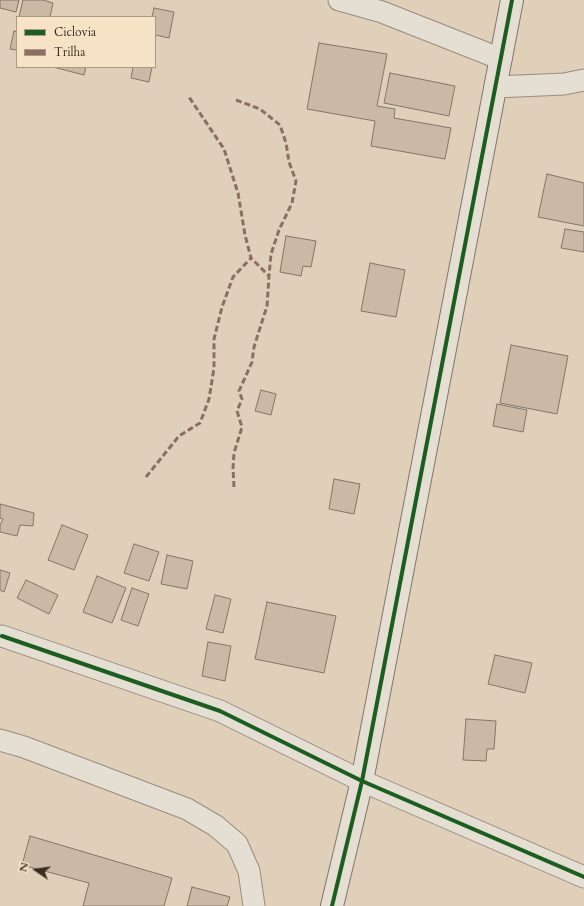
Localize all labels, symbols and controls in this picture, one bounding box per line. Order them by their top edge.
legend [16,16,156,68]
text: Ciclovia [54,24,96,40]
text: Trilha [54,44,85,60]
north arrow [16,850,56,890]
text: N [15,861,32,874]

